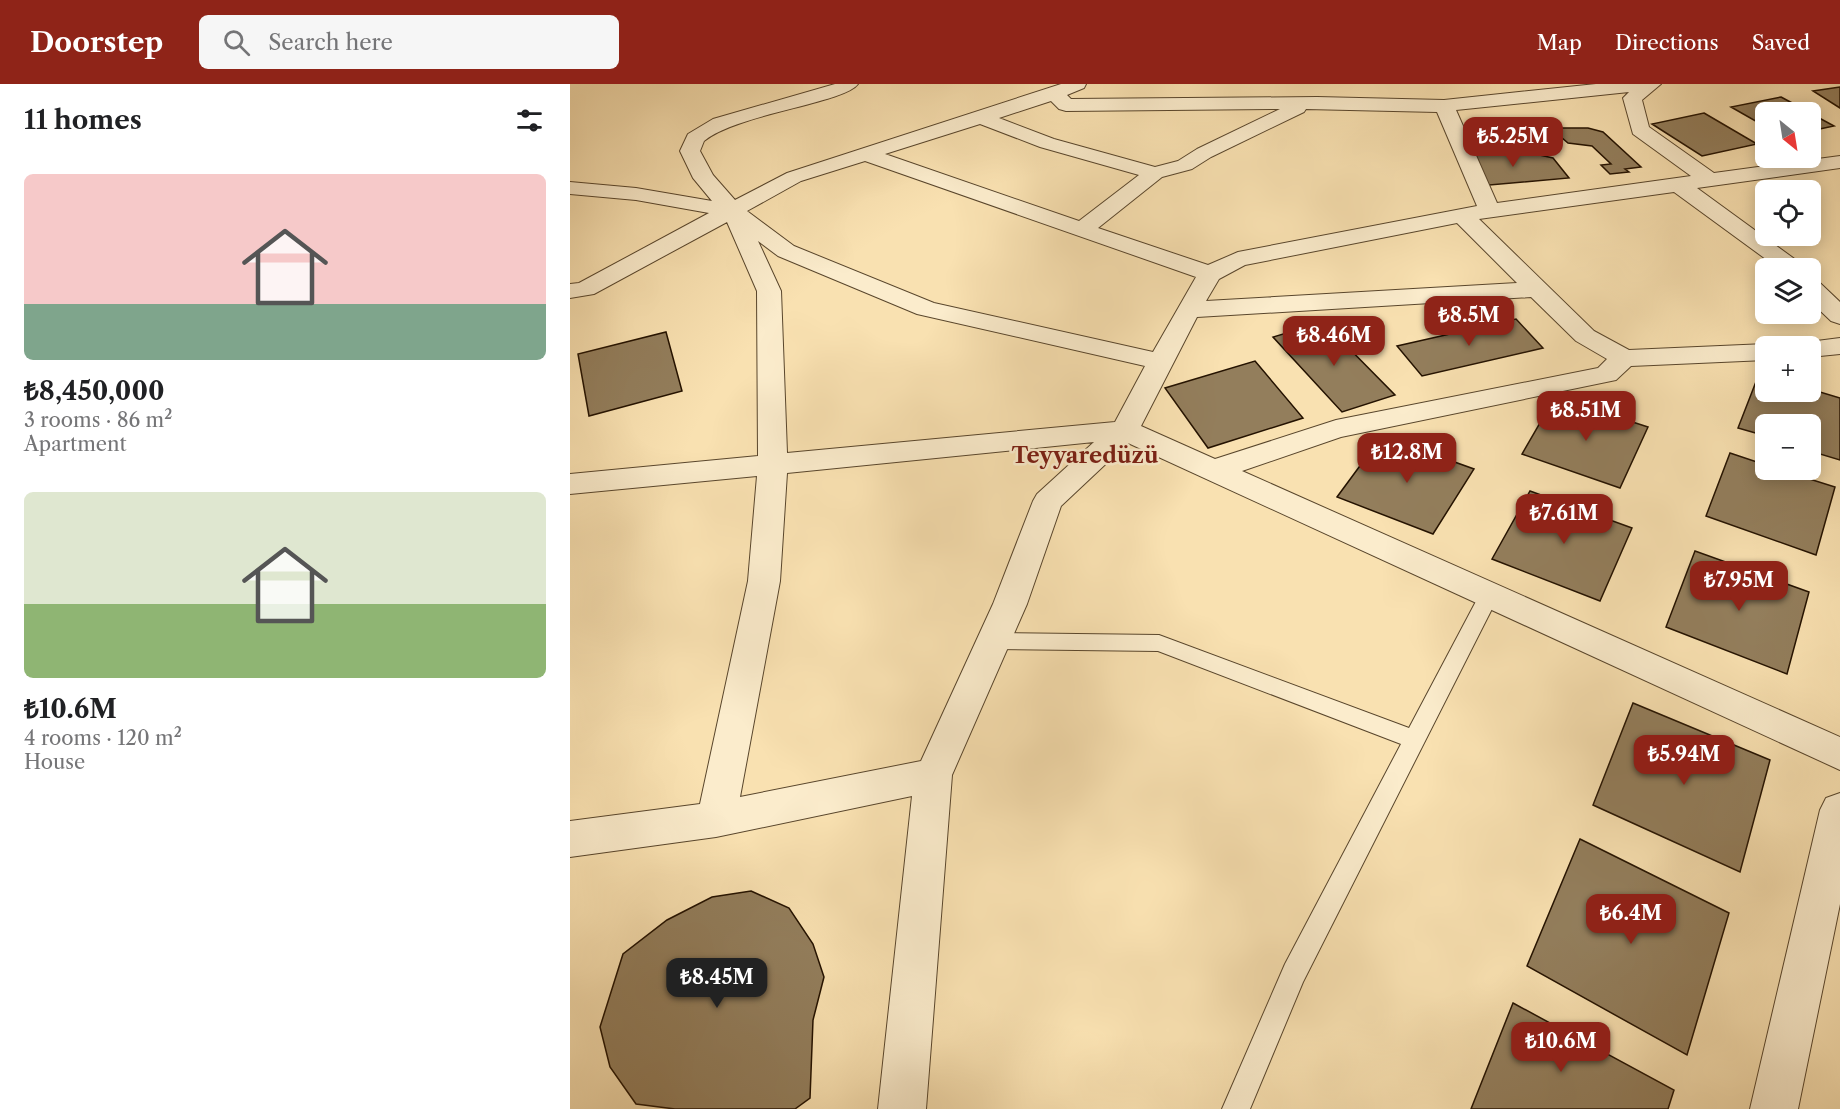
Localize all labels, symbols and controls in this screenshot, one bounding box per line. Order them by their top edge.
search box [199,15,619,69]
text: Doorstep [30,25,163,59]
icon: search [220,26,253,59]
text: Search here [268,29,393,56]
text: Map [1537,30,1582,55]
text: Directions [1615,30,1719,55]
text: Saved [1752,30,1810,55]
north arrow [1755,102,1821,168]
map controls [1755,102,1821,480]
text: 11 homes [24,104,142,136]
icon: filters [513,104,546,137]
pin: ₺5.25M [1464,117,1562,168]
text: ₺5.25M [1477,124,1549,148]
button: locate [1755,180,1821,246]
icon: home [231,213,339,321]
button: layers [1755,258,1821,324]
pin: ₺8.5M [1427,296,1511,347]
text: ₺8.5M [1438,303,1500,327]
pin: ₺8.46M [1285,316,1383,367]
text: ₺8.46M [1297,323,1371,347]
button: + [1755,336,1821,402]
text: ₺8,450,000 [24,375,165,407]
pin: ₺8.51M [1537,391,1635,442]
text: ₺8.51M [1551,398,1621,422]
text: 3 rooms · 86 m² [24,408,172,432]
button: − [1755,414,1821,480]
text: Apartment [24,432,127,456]
pin: ₺12.8M [1358,433,1456,484]
text: ₺12.8M [1371,440,1443,464]
district label: Teyyaredüzü [1012,442,1159,469]
pin: ₺7.61M [1515,494,1613,545]
text: ₺7.61M [1530,501,1598,525]
icon: home [231,531,339,639]
pin: ₺7.95M [1690,561,1788,612]
text: ₺7.95M [1704,568,1774,592]
text: ₺10.6M [24,693,117,725]
text: 4 rooms · 120 m² [24,726,182,750]
pin: ₺5.94M [1635,735,1733,786]
text: ₺5.94M [1648,742,1720,766]
text: House [24,750,85,774]
pin: ₺6.4M [1589,894,1673,945]
text: ₺6.4M [1600,901,1662,925]
pin: ₺8.45M [668,958,766,1009]
text: ₺8.45M [680,965,754,989]
pin: ₺10.6M [1512,1022,1610,1073]
text: ₺10.6M [1525,1029,1597,1053]

